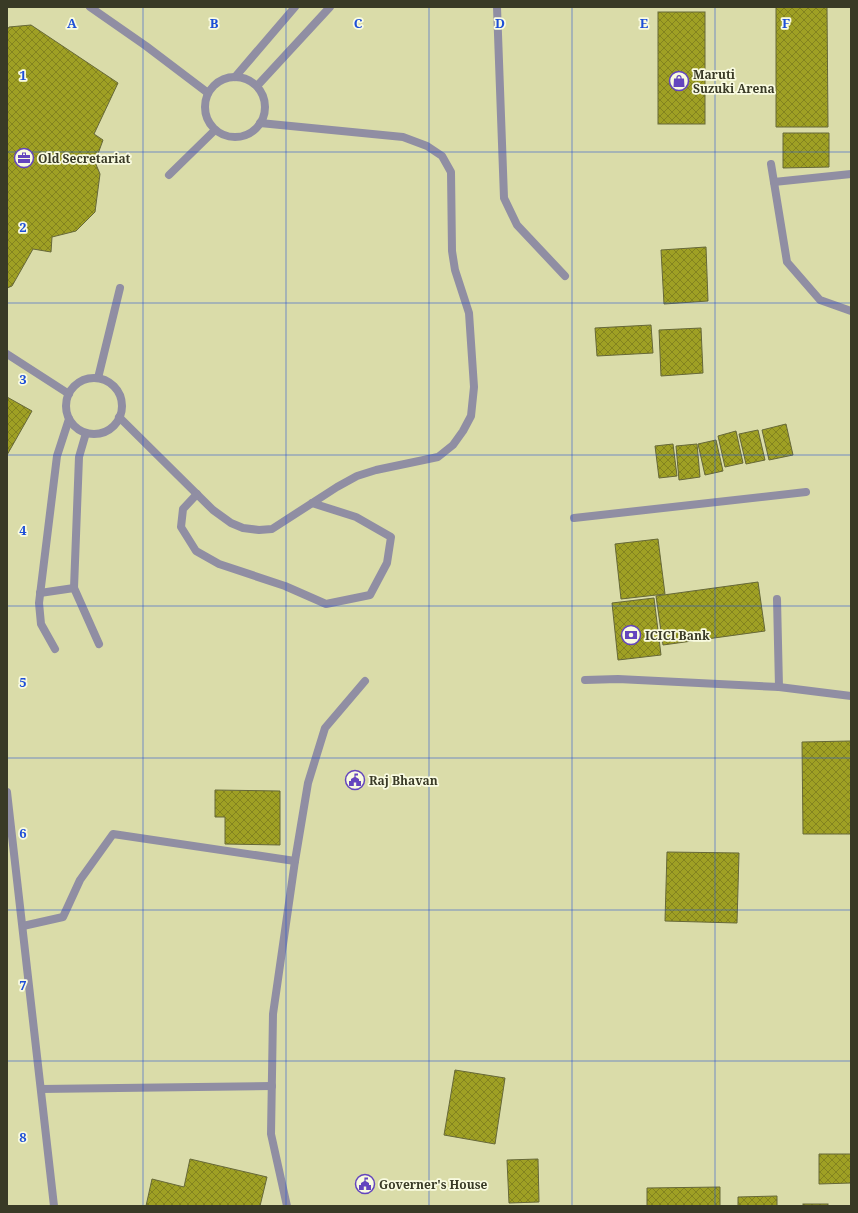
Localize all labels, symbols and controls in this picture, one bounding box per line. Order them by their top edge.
text: A [67,14,77,32]
text: B [210,14,219,32]
text: C [354,14,363,32]
text: D [495,14,505,32]
text: E [640,14,649,32]
text: F [782,14,790,32]
text: 1 [19,66,27,84]
place label: Maruti Suzuki Arena [693,66,775,97]
shop icon: Maruti Suzuki Arena [668,70,690,92]
office icon: Old Secretariat [13,147,35,169]
place label: Old Secretariat [38,150,131,167]
text: 2 [19,218,27,236]
text: 3 [19,370,27,388]
text: 4 [19,521,27,539]
bank icon: ICICI Bank [620,624,642,646]
place label: ICICI Bank [645,627,710,644]
text: 5 [19,673,27,691]
public building icon: Raj Bhavan [344,769,366,791]
place label: Raj Bhavan [369,772,438,789]
text: 6 [19,824,27,842]
text: 7 [19,976,27,994]
text: 8 [19,1128,27,1146]
public building icon: Governer's House [354,1173,376,1195]
place label: Governer's House [379,1176,488,1193]

